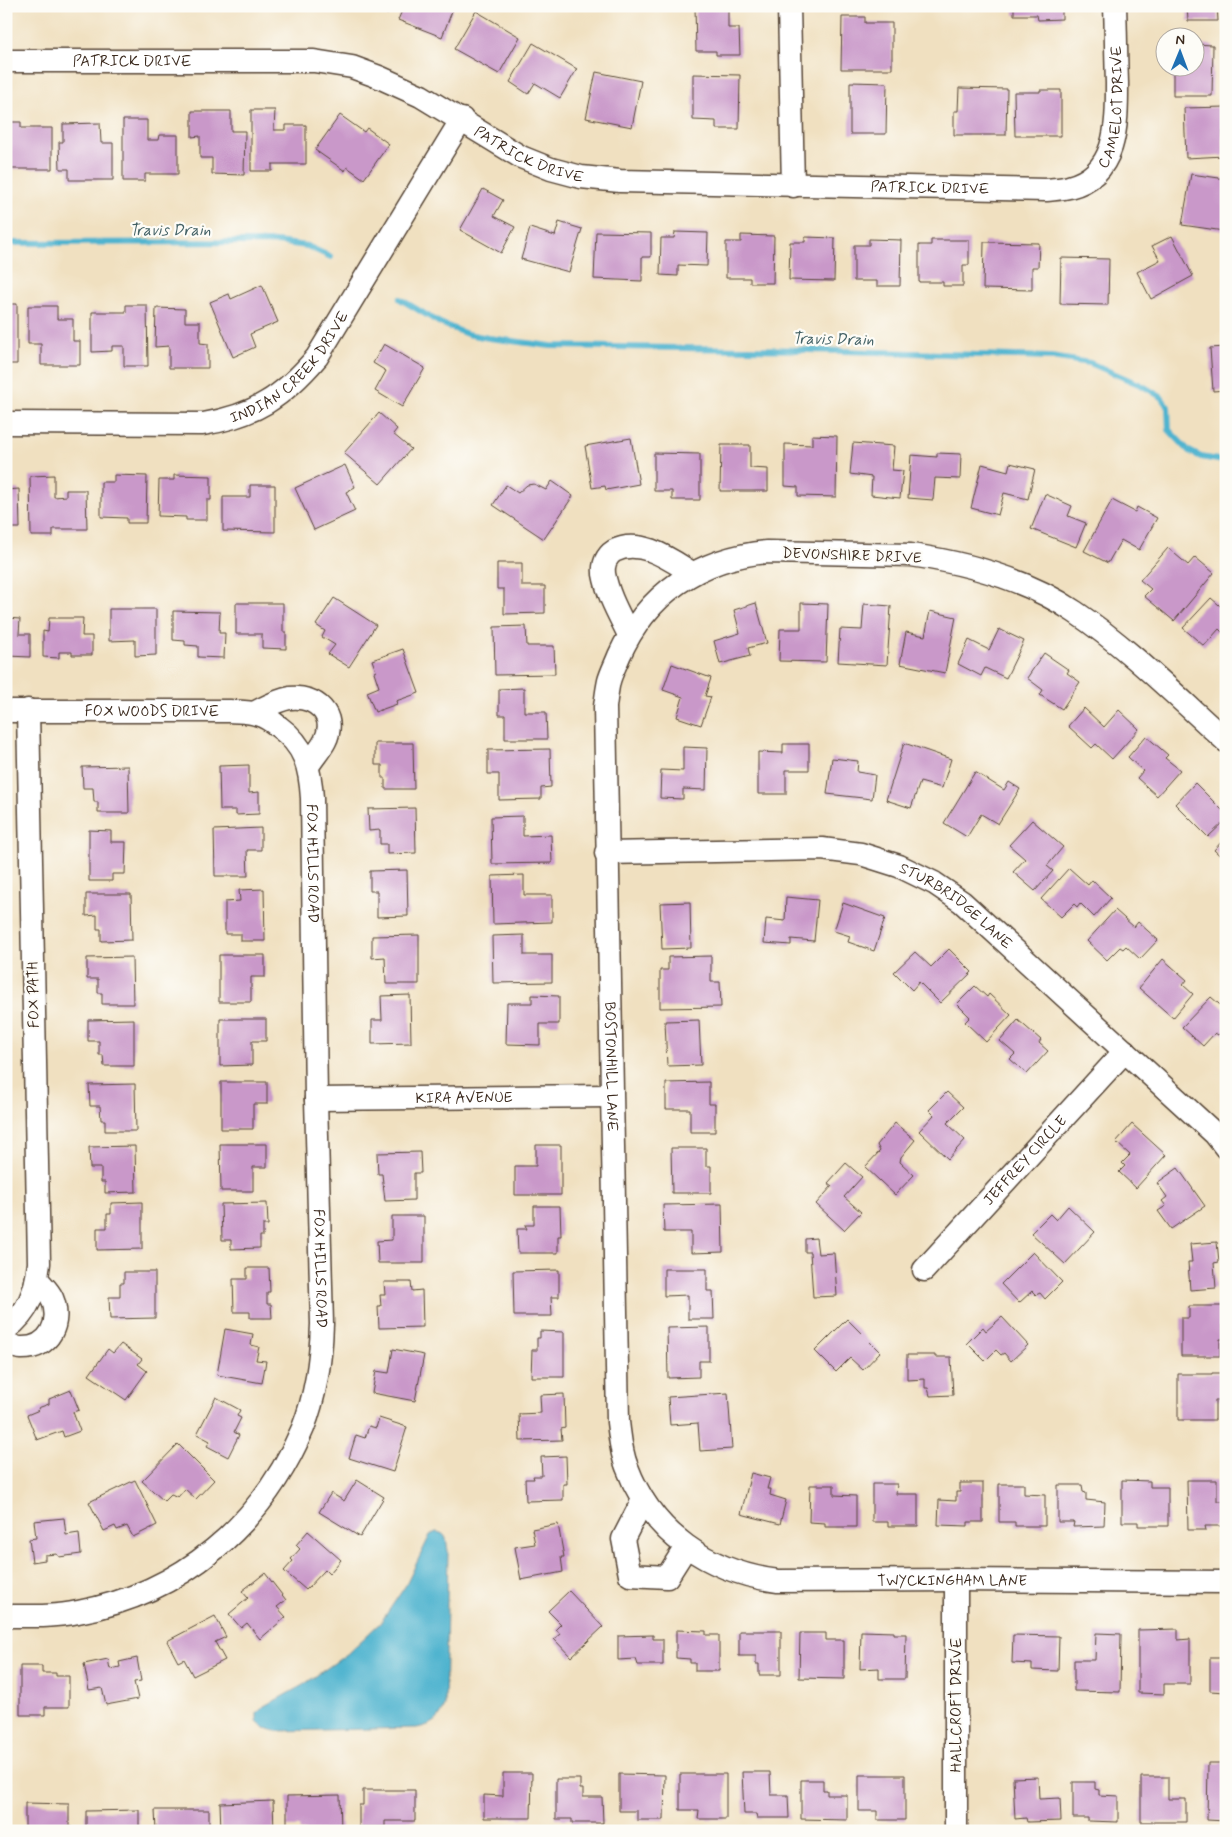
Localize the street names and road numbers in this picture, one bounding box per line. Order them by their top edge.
street label: CAMELOT DRIVE [1094,45,1128,173]
street label: PATRICK DRIVE [73,52,192,72]
street label: PATRICK DRIVE [470,122,586,188]
street label: PATRICK DRIVE [870,177,990,200]
street label: INDIAN CREEK DRIVE [228,307,354,429]
street label: DEVONSHIRE DRIVE [782,544,923,568]
street label: FOX WOODS DRIVE [85,702,220,722]
street label: FOX HILLS ROAD [301,804,323,923]
street label: STURBRIDGE LANE [896,859,1016,954]
street label: FOX PATH [23,962,45,1028]
street label: BOSTONHILL LANE [599,1002,622,1132]
street label: KIRA AVENUE [415,1088,513,1109]
street label: JEFFREY CIRCLE [979,1111,1072,1210]
street label: FOX HILLS ROAD [308,1209,331,1328]
street label: TWYCKINGHAM LANE [877,1571,1027,1592]
street label: HALLCROFT DRIVE [947,1637,967,1772]

